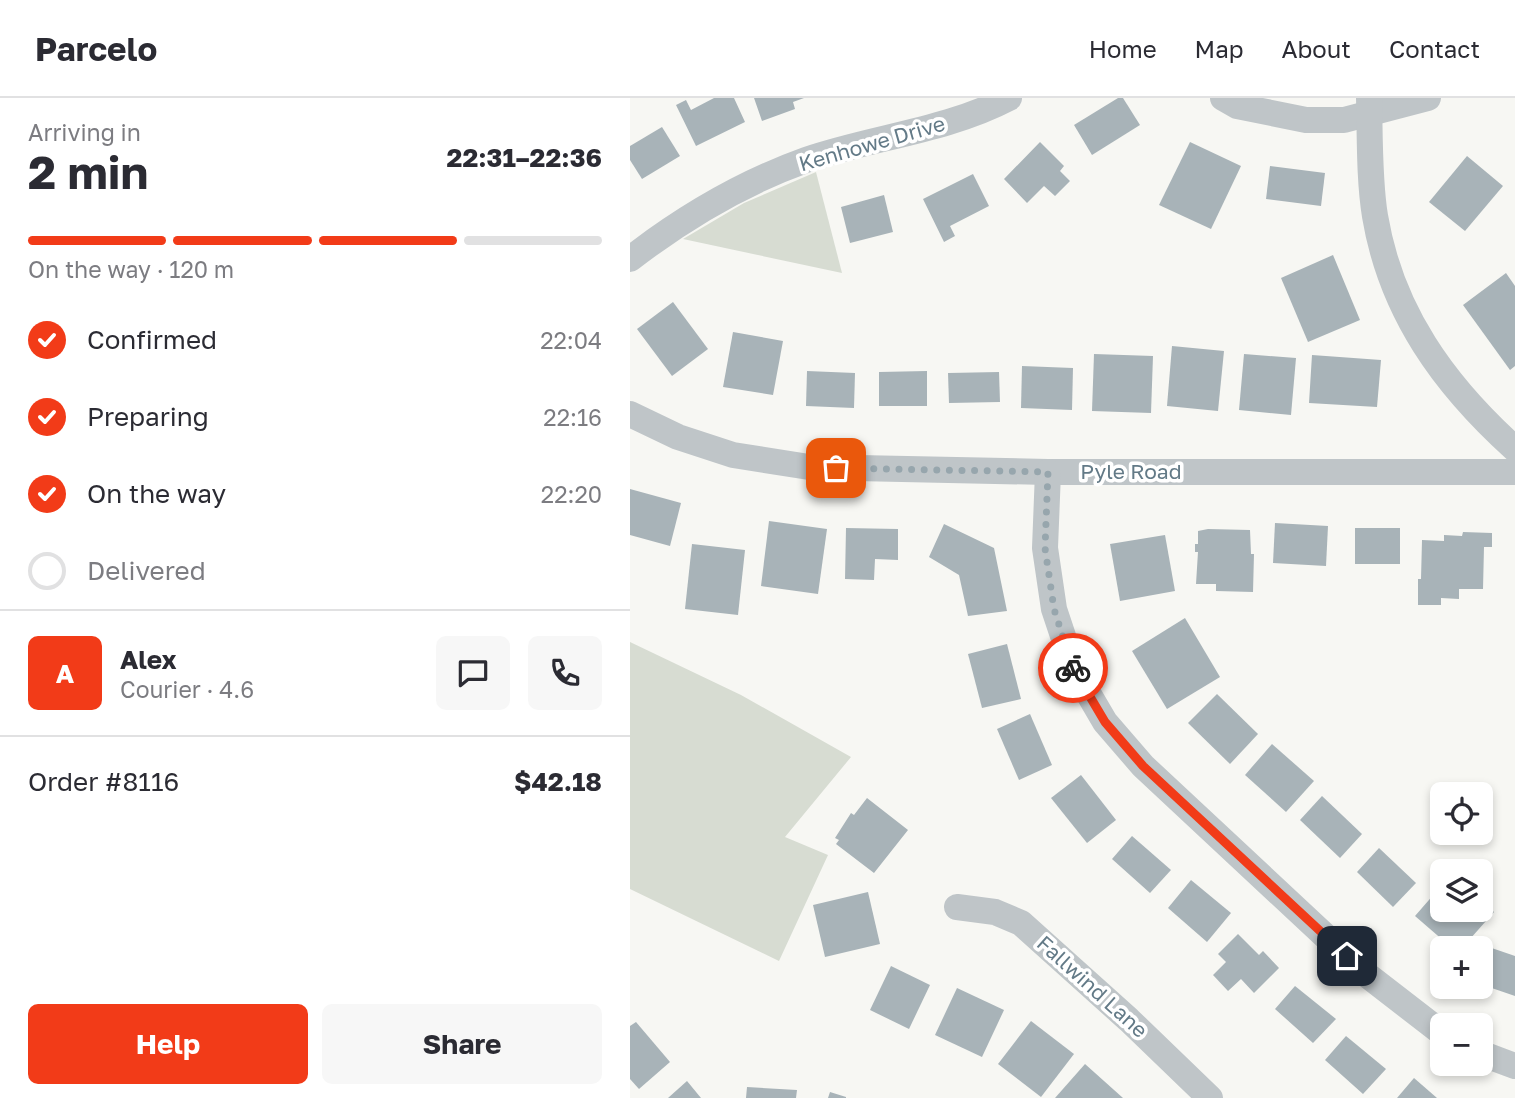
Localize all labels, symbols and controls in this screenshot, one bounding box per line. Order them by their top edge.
text: Parcelo [35,29,157,68]
text: Home [1089,34,1157,63]
text: Map [1195,34,1244,63]
text: About [1282,34,1351,63]
text: Contact [1389,34,1480,63]
street label: Kenhowe Drive [796,110,948,176]
text: Arriving in [28,118,141,146]
text: 22:31–22:36 [447,142,602,173]
text: 2 min [28,144,148,199]
text: On the way · 120 m [28,255,234,283]
icon: check [28,321,66,359]
text: Confirmed [87,324,217,355]
text: 22:04 [540,326,602,354]
icon: check [28,398,66,436]
text: Preparing [87,401,209,432]
text: 22:16 [543,403,602,431]
pin [806,438,866,498]
icon: bag [817,449,855,487]
street label: Pyle Road [1080,458,1182,484]
icon: check [28,475,66,513]
text: On the way [87,478,226,509]
text: 22:20 [541,480,602,508]
text: Delivered [87,555,206,586]
courier [1038,633,1108,703]
button: chat [436,636,510,710]
button: phone [528,636,602,710]
text: Alex [120,644,177,675]
icon: bike [1054,649,1092,687]
text: A [56,658,74,689]
text: Courier · 4.6 [120,675,254,703]
text: Order #8116 [28,766,179,797]
text: $42.18 [514,766,602,797]
map controls [1430,782,1493,1076]
button: locate [1430,782,1493,845]
button: layers [1430,859,1493,922]
pin [1317,926,1377,986]
street label: Fallwind Lane [1032,930,1153,1043]
button: + [1430,936,1493,999]
icon: home [1328,937,1366,975]
button: Help [28,1004,308,1084]
button: Share [322,1004,602,1084]
button: − [1430,1013,1493,1076]

